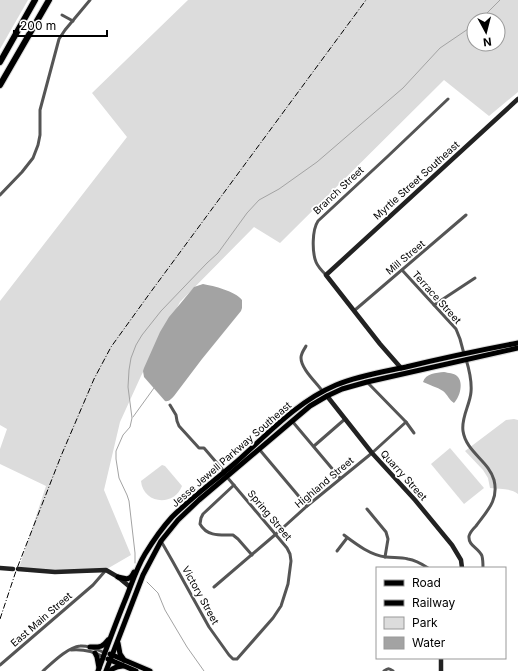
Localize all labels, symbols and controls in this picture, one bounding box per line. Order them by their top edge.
scale bar [14,12,107,38]
north arrow [466,12,506,52]
text: 200 m [20,18,56,33]
text: N [482,34,492,49]
street label: Myrtle Street Southeast [371,138,462,222]
street label: Branch Street [310,163,366,216]
street label: Mill Street [383,237,428,277]
street label: Terrace Street [410,268,464,327]
street label: Jesse Jewell Parkway Southeast [169,398,294,509]
street label: Quarry Street [378,447,430,503]
street label: Highland Street [292,453,356,510]
street label: Spring Street [245,487,295,543]
street label: Victory Street [180,564,222,627]
legend [376,567,506,659]
text: Road [412,575,441,590]
street label: East Main Street [8,589,75,649]
text: Railway [412,595,456,610]
text: Park [412,615,438,630]
text: Water [412,635,446,650]

